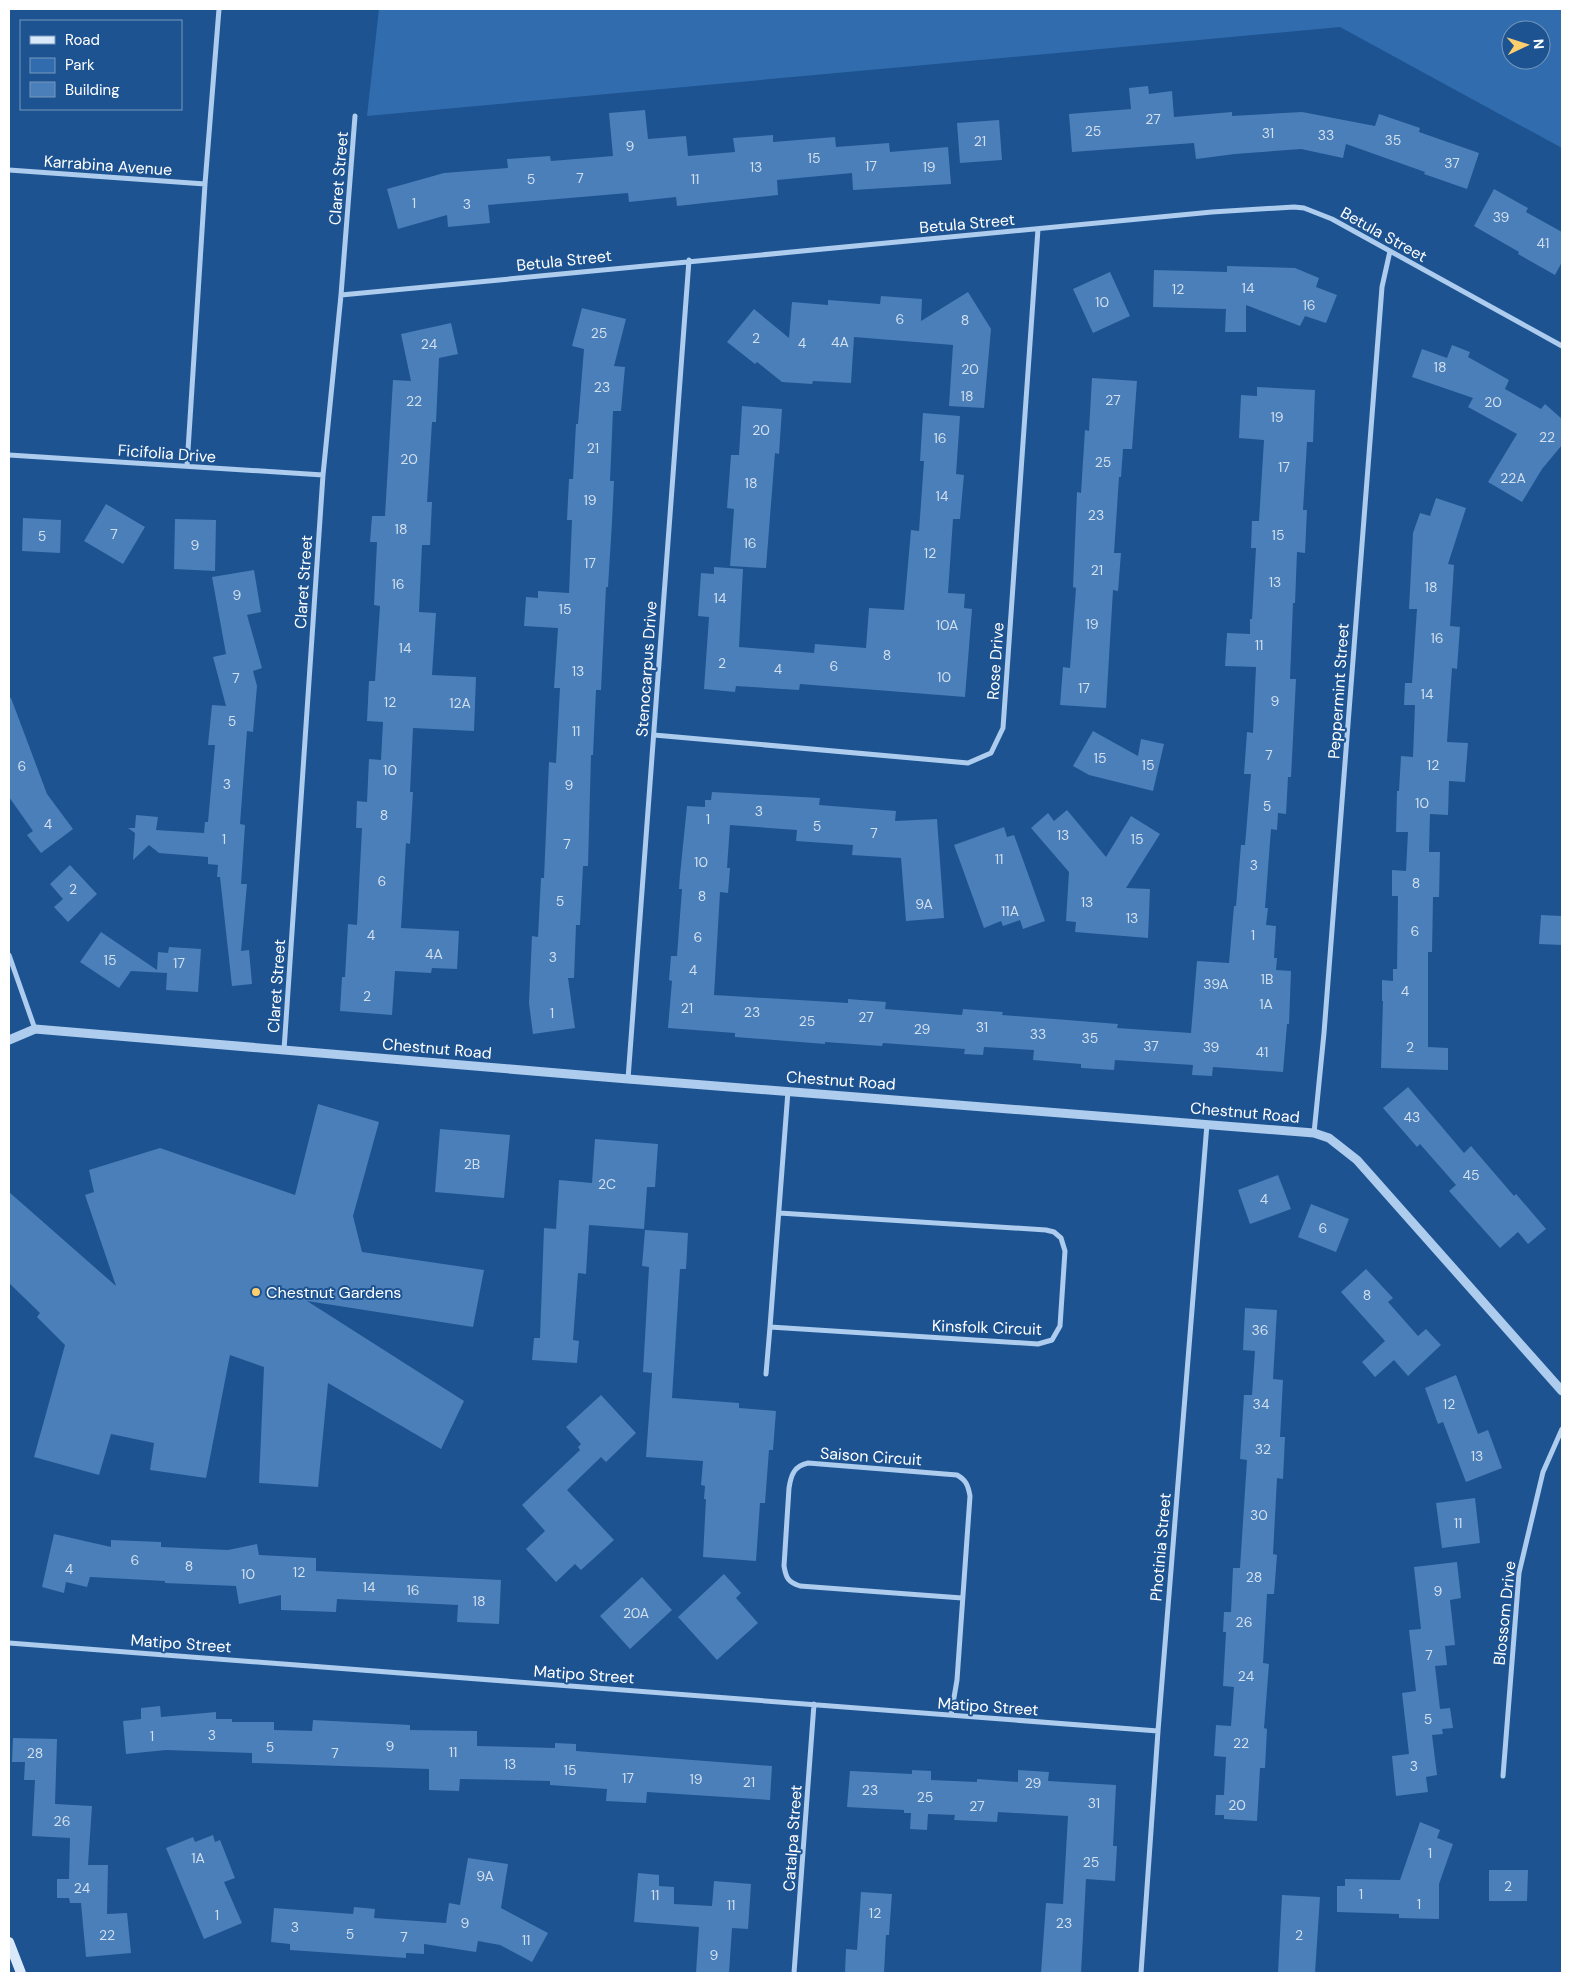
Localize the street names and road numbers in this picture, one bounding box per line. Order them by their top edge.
street label: Claret Street [324,130,353,226]
street label: Karrabina Avenue [43,151,173,180]
street label: Betula Street [1337,202,1431,267]
street label: Betula Street [918,209,1016,238]
street label: Betula Street [515,245,613,276]
street label: Ficifolia Drive [117,440,217,467]
street label: Claret Street [290,534,317,630]
street label: Stenocarpus Drive [631,600,662,738]
street label: Rose Drive [982,622,1009,701]
street label: Peppermint Street [1323,622,1354,760]
street label: Claret Street [263,938,290,1034]
street label: Chestnut Road [381,1033,493,1064]
street label: Chestnut Road [785,1066,896,1095]
street label: Chestnut Road [1189,1097,1301,1128]
street label: Kinsfolk Circuit [932,1315,1042,1340]
street label: Saison Circuit [819,1442,923,1471]
street label: Photinia Street [1145,1492,1176,1602]
street label: Blossom Drive [1489,1560,1520,1666]
street label: Matipo Street [130,1629,232,1658]
street label: Matipo Street [533,1660,635,1689]
street label: Matipo Street [937,1692,1039,1721]
street label: Catalpa Street [778,1784,807,1892]

